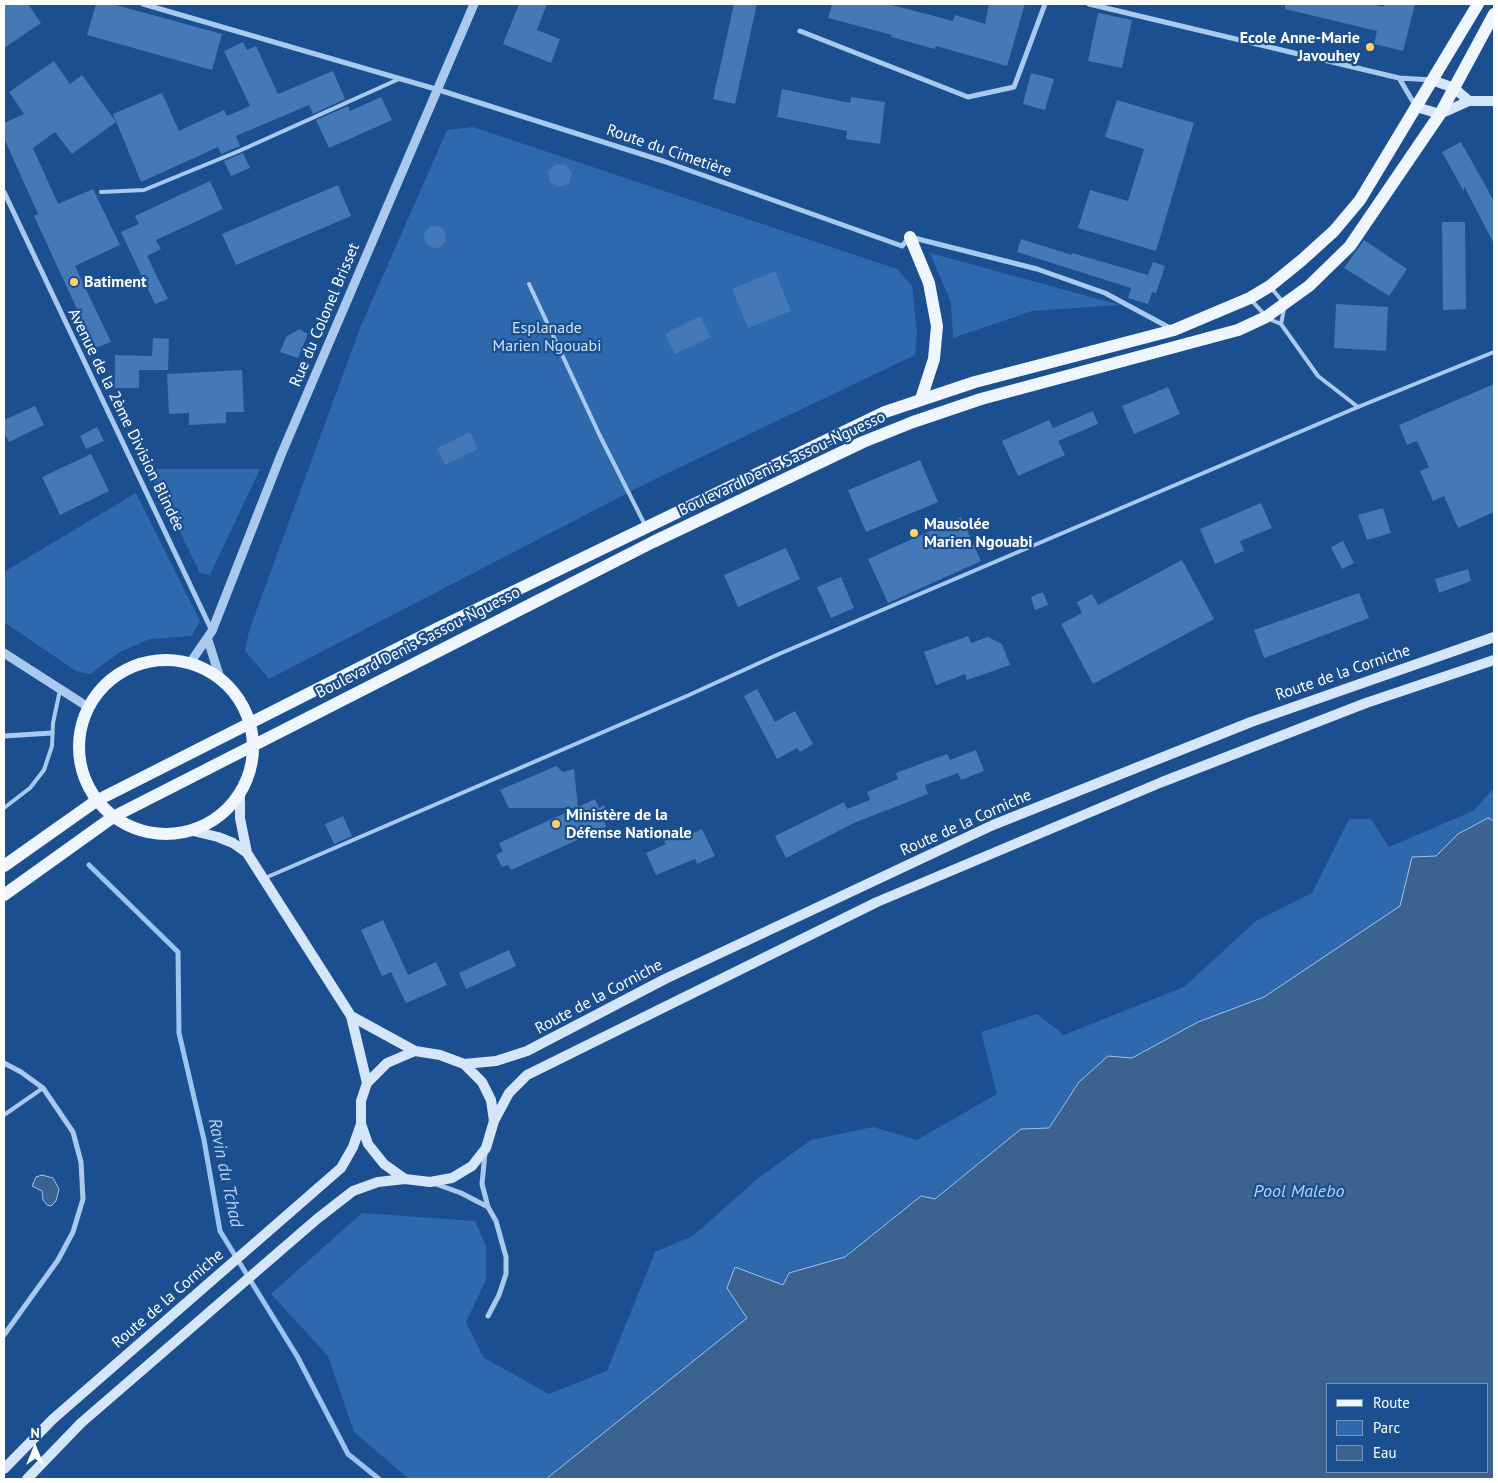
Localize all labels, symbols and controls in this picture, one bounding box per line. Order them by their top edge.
place label: Ecole Anne-Marie Javouhey [1240,28,1360,66]
marker: Ecole Anne-Marie Javouhey [1364,41,1376,53]
street label: Route du Cimetière [604,121,734,181]
street label: Rue du Colonel Brisset [286,240,364,390]
place label: Batiment [84,272,147,292]
marker: Batiment [68,276,80,288]
street label: Avenue de la 2ème Division Blindée [64,305,188,535]
park label: Esplanade Marien Ngouabi [493,318,601,356]
street label: Boulevard Denis Sassou-Nguesso [675,407,889,521]
place label: Mausolée Marien Ngouabi [924,514,1033,552]
marker: Mausolée Marien Ngouabi [908,527,920,539]
street label: Boulevard Denis Sassou-Nguesso [313,583,523,703]
street label: Route de la Corniche [1273,641,1413,705]
street label: Route de la Corniche [898,786,1034,860]
place label: Ministère de la Défense Nationale [566,805,692,843]
marker: Ministère de la Défense Nationale [550,818,562,830]
street label: Route de la Corniche [532,955,666,1039]
water label: Ravin du Tchad [203,1117,247,1229]
water label: Pool Malebo [1253,1181,1345,1203]
street label: Route de la Corniche [108,1245,228,1353]
legend [1326,1383,1488,1473]
text: Route [1373,1393,1410,1412]
text: Parc [1373,1418,1400,1437]
north arrow [10,1423,60,1473]
text: N [30,1424,40,1442]
text: Eau [1373,1443,1397,1462]

